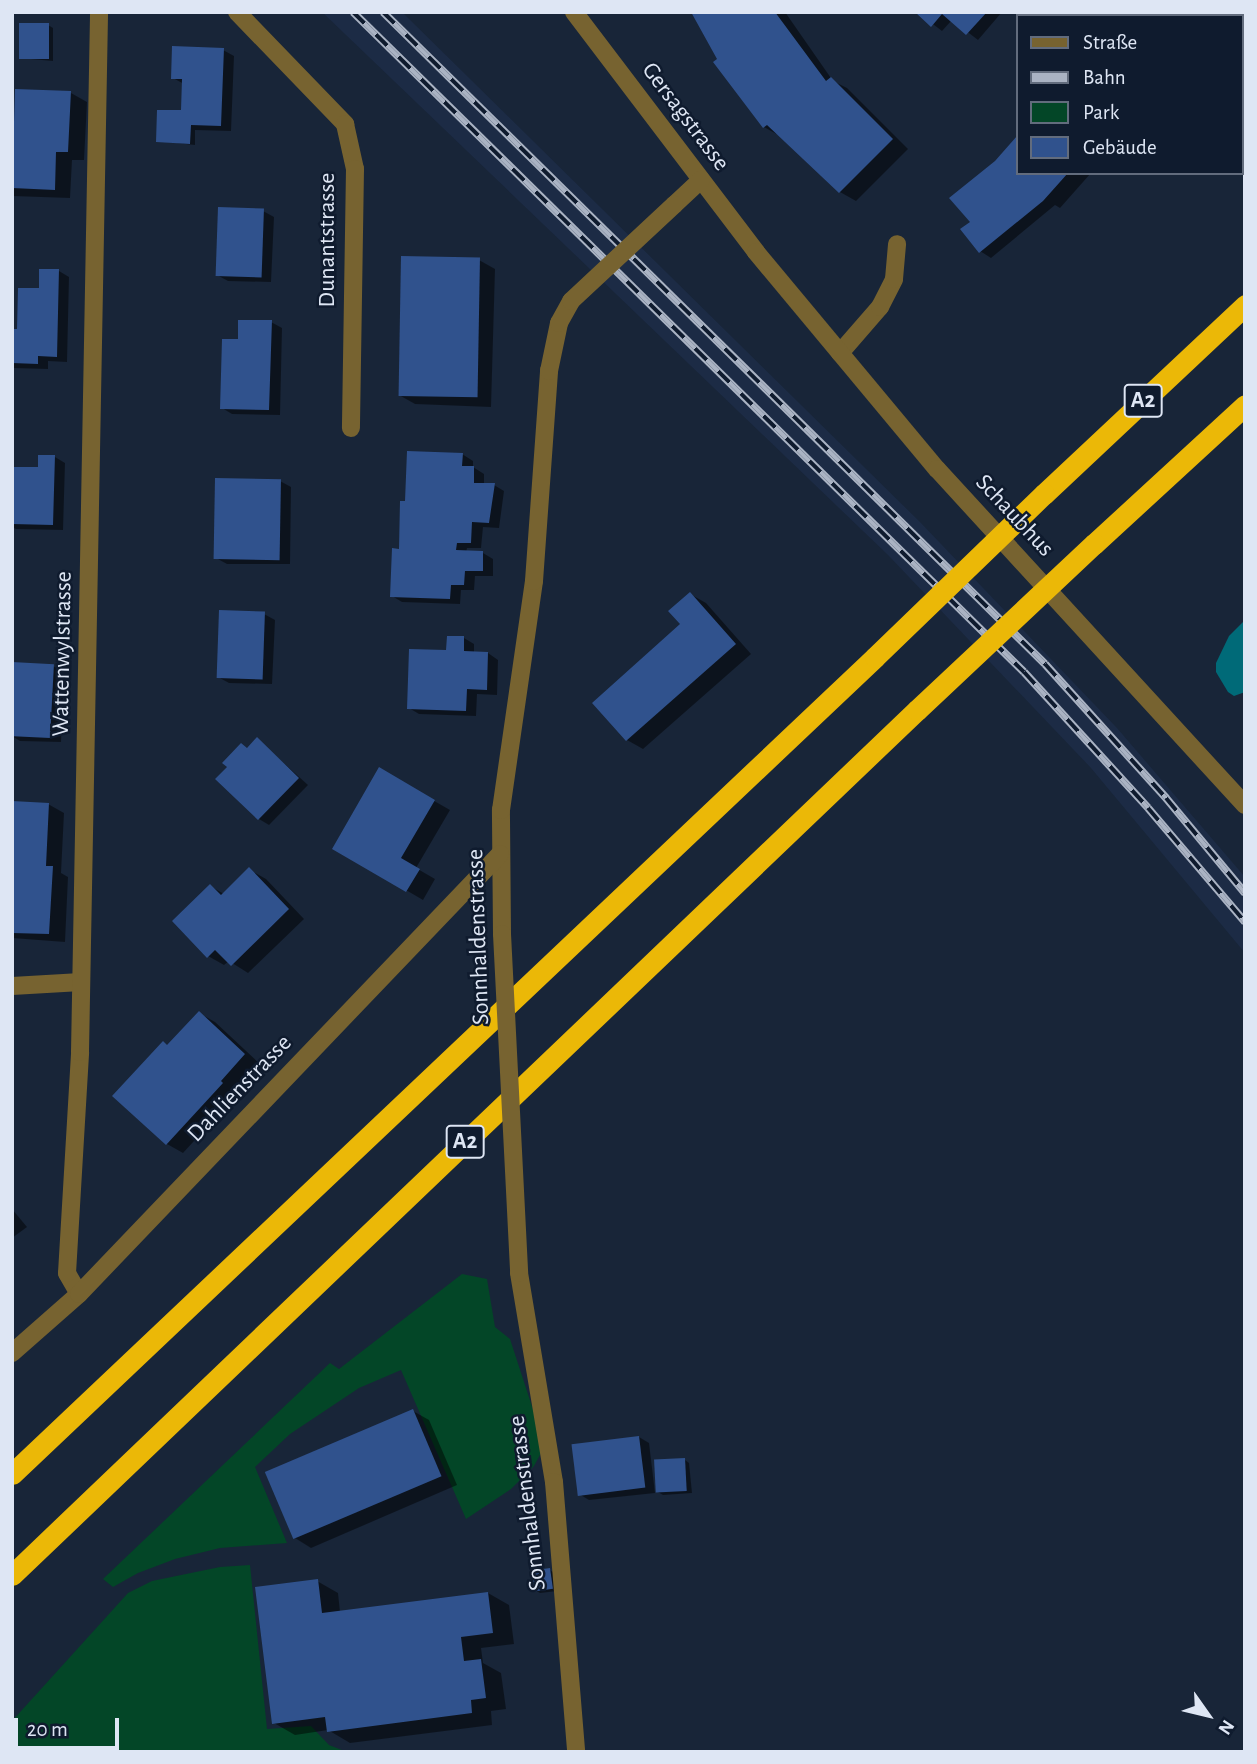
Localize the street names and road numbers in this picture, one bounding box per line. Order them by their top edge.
street label: Gersagstrasse [635,57,735,177]
street label: Dunantstrasse [314,173,342,307]
road number: A2 [1122,382,1164,420]
street label: Schaubhus [969,469,1059,563]
street label: Wattenwylstrasse [47,571,79,737]
street label: Sonnhaldenstrasse [462,848,496,1026]
street label: Dahlienstrasse [182,1029,298,1149]
road number: A2 [444,1122,486,1162]
street label: Sonnhaldenstrasse [503,1414,553,1592]

